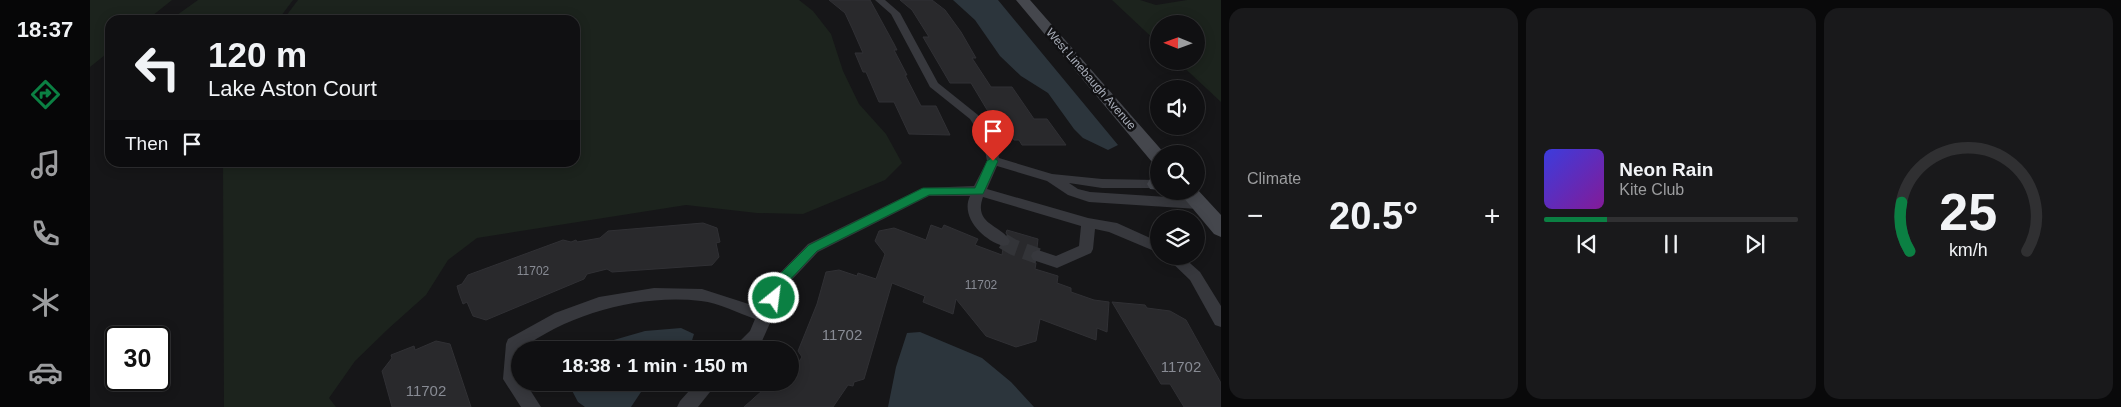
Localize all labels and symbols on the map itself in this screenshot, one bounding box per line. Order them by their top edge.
north arrow [1150,15,1205,70]
street label: West Linebaugh Avenue [1043,25,1139,133]
pin [972,110,1014,161]
house number: 11702 [517,264,550,278]
position arrow [747,271,799,323]
house number: 11702 [965,278,998,292]
speed limit sign: 30 [105,326,170,391]
house number: 11702 [822,326,862,343]
house number: 11702 [1161,358,1201,375]
house number: 11702 [406,382,446,399]

